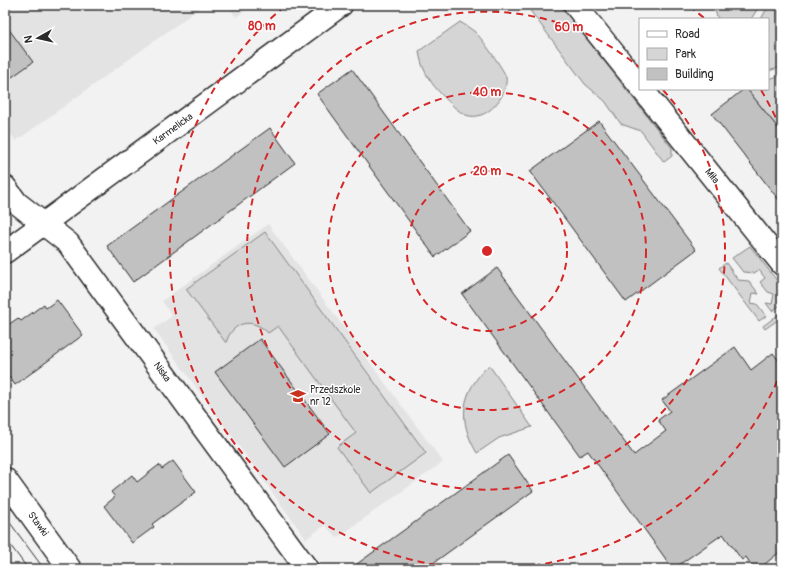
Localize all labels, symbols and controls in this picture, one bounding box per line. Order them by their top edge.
north arrow [18,18,58,58]
legend [639,18,769,90]
text: 80 m [248,19,276,34]
text: 60 m [555,20,584,35]
text: Road [675,27,700,42]
text: N [22,34,36,44]
text: Park [675,47,696,62]
text: Building [675,67,714,82]
text: 40 m [472,85,502,100]
street label: Karmelicka [151,110,195,147]
text: 20 m [473,164,501,179]
street label: Miła [702,166,722,186]
centre of rings [480,244,494,258]
street label: Niska [151,360,173,385]
place label: Przedszkole nr 12 [310,384,361,408]
school or university icon: Przedszkole nr 12 [289,387,307,405]
street label: Stawki [25,509,51,539]

